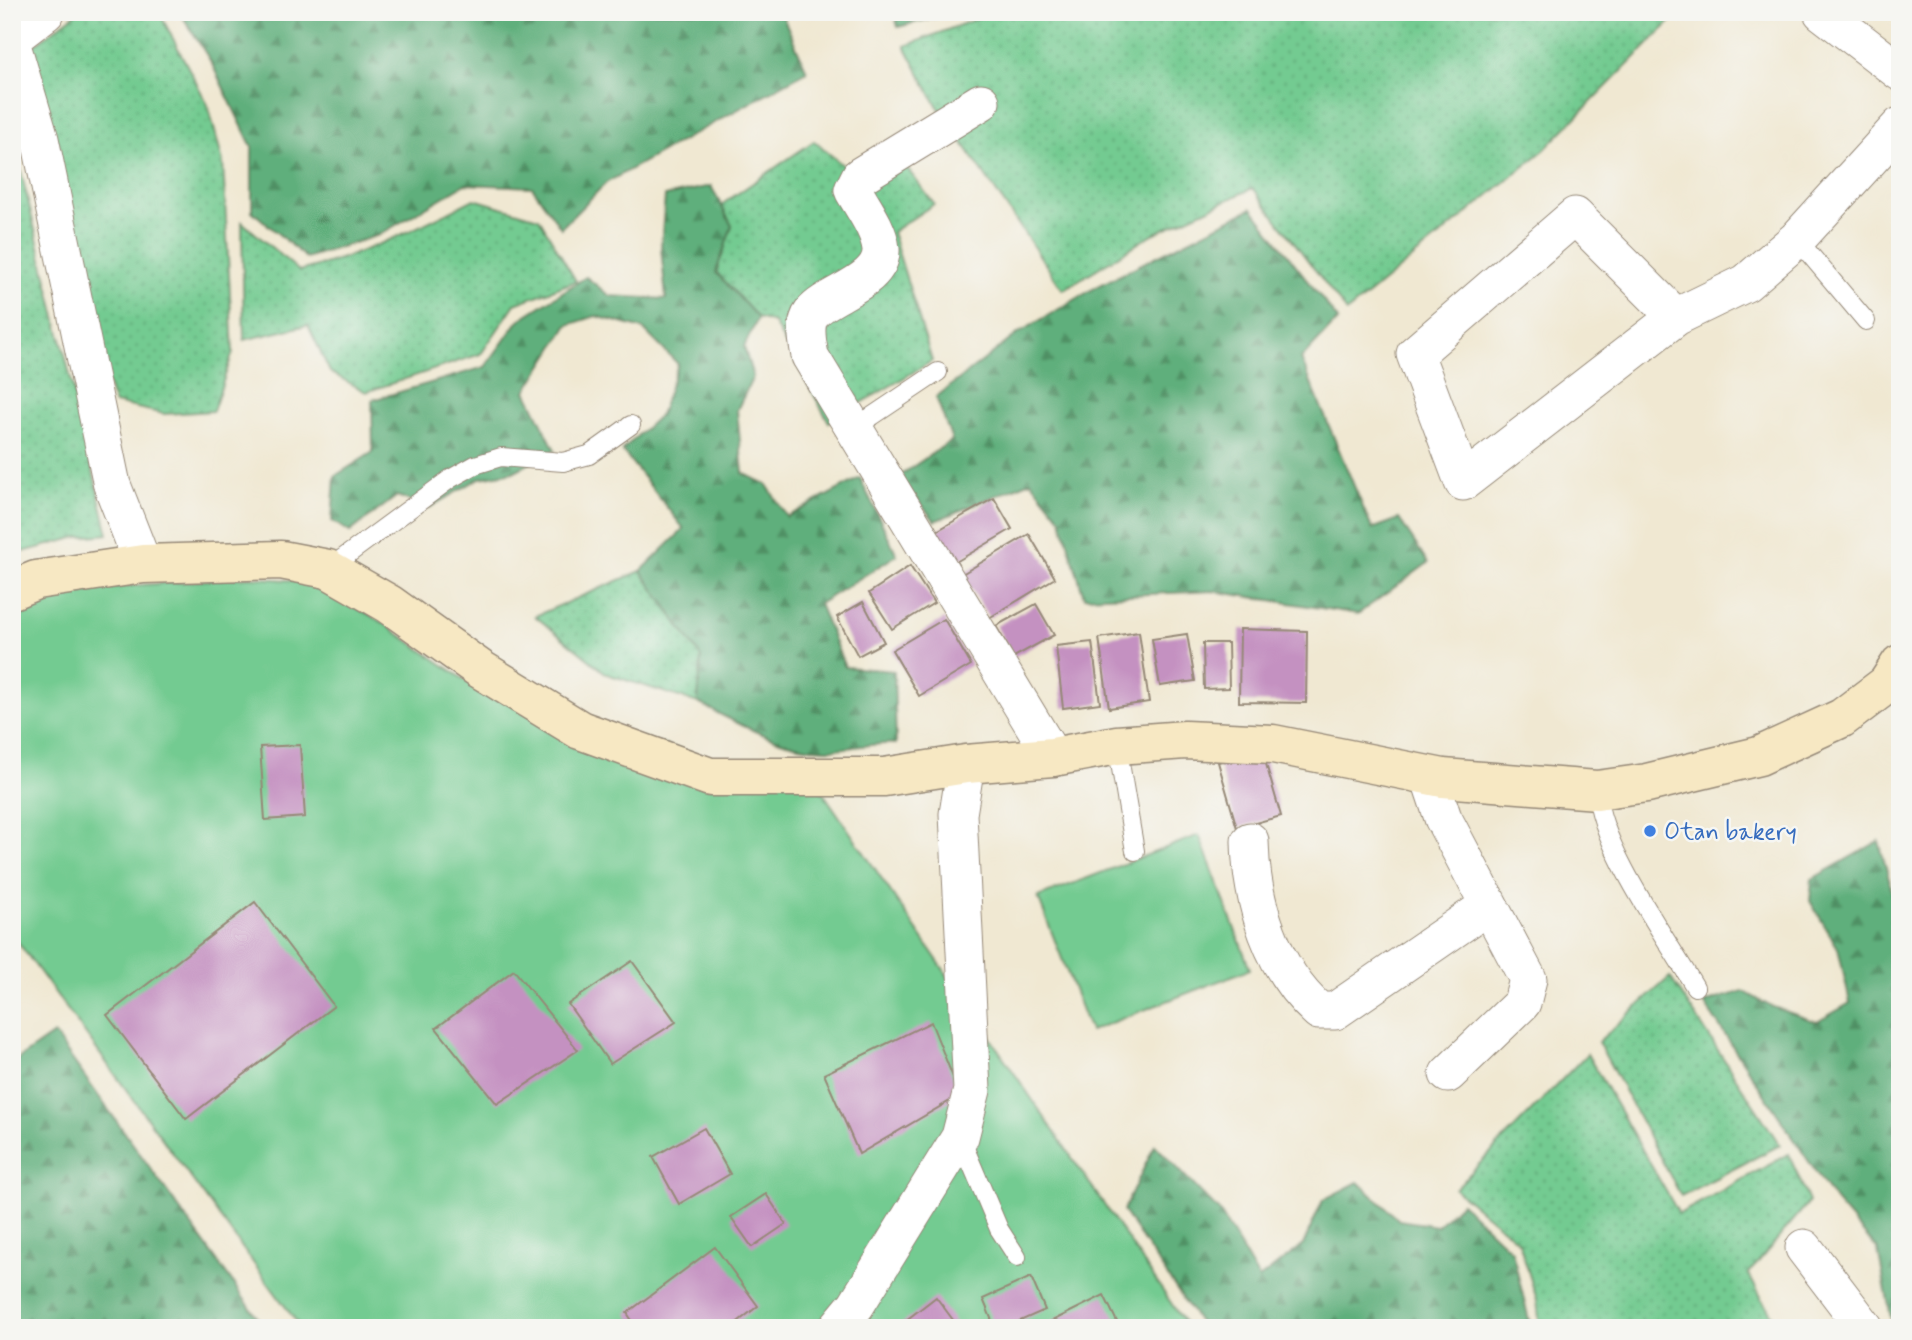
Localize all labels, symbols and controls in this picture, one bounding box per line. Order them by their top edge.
place label: Otan bakery [1664,817,1797,848]
marker: Otan bakery [1642,823,1658,839]

